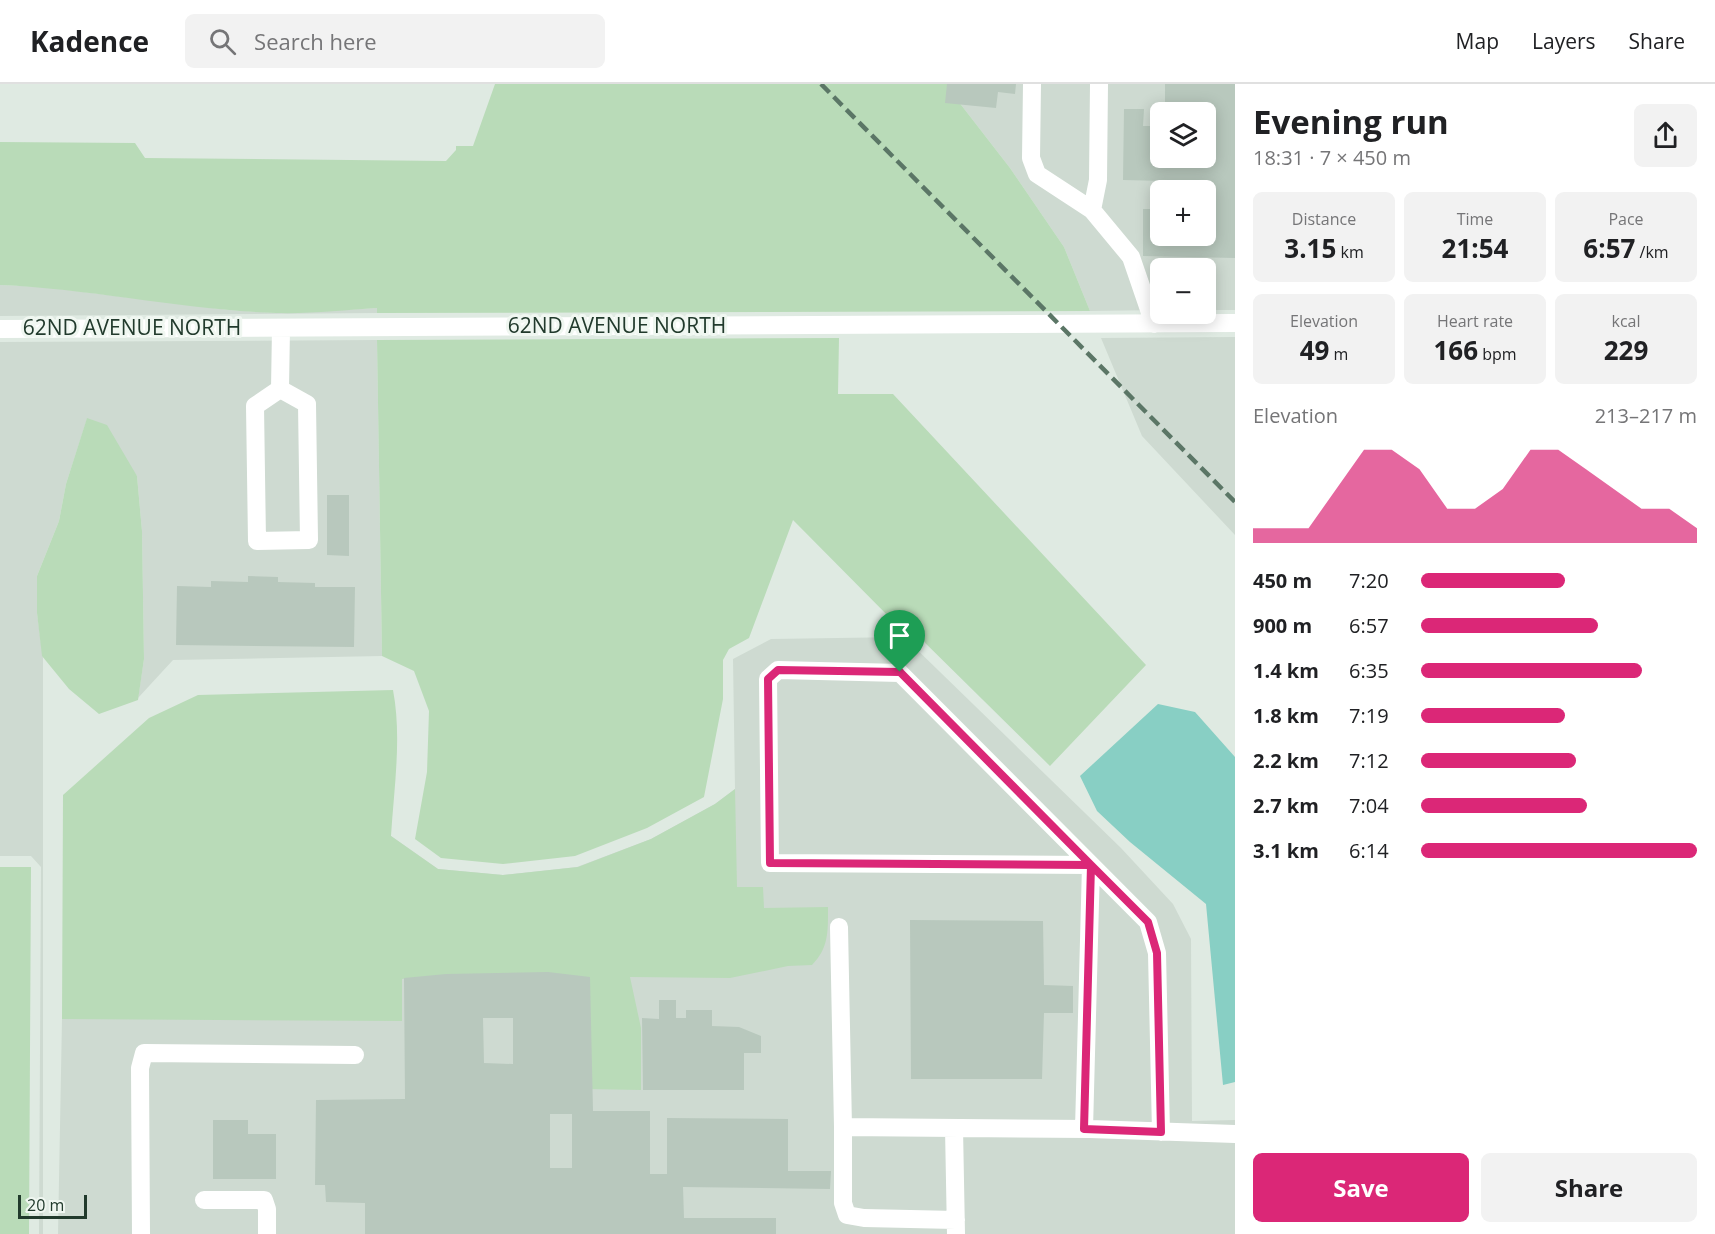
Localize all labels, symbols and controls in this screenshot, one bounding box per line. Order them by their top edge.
search box [185,14,605,68]
text: Kadence [30,22,149,60]
icon: search [206,25,239,58]
text: Search here [254,26,377,56]
text: Map [1456,27,1499,55]
text: Layers [1532,27,1596,55]
text: Share [1629,27,1685,55]
text: Evening run [1253,99,1449,144]
map controls [1150,102,1216,324]
button: layers [1150,102,1216,168]
button: share [1634,104,1697,167]
text: 18:31 · 7 × 450 m [1253,144,1411,171]
button: + [1150,180,1216,246]
text: Distance [1292,208,1356,230]
text: Time [1457,208,1493,230]
text: Pace [1608,208,1644,230]
text: 3.15 [1284,230,1336,266]
text: 21:54 [1442,230,1508,266]
text: 6:57 [1583,230,1635,266]
text: km [1336,241,1364,263]
text: /km [1635,241,1669,263]
button: − [1150,258,1216,324]
text: Elevation [1290,310,1358,332]
text: Heart rate [1437,310,1513,332]
text: kcal [1612,310,1641,332]
street label: 62ND AVENUE NORTH [508,311,726,339]
street label: 62ND AVENUE NORTH [23,313,241,341]
text: 49 [1300,332,1329,368]
text: 166 [1433,332,1478,368]
text: 229 [1604,332,1648,368]
text: m [1329,343,1348,365]
text: bpm [1478,343,1517,365]
text: Elevation [1253,402,1338,429]
text: 213–217 m [1595,402,1697,429]
text: 450 m [1253,567,1312,594]
text: 7:20 [1349,567,1389,594]
pin [874,610,925,672]
text: 900 m [1253,612,1312,639]
text: 6:57 [1349,612,1389,639]
icon: arrive [883,619,916,652]
text: 1.4 km [1253,657,1319,684]
text: 6:35 [1349,657,1389,684]
text: 1.8 km [1253,702,1319,729]
text: 7:19 [1349,702,1389,729]
text: 2.2 km [1253,747,1319,774]
text: 7:12 [1349,747,1389,774]
text: 2.7 km [1253,792,1319,819]
text: 7:04 [1349,792,1389,819]
text: 3.1 km [1253,837,1319,864]
text: 6:14 [1349,837,1389,864]
button: Save [1253,1153,1469,1222]
button: Share [1481,1153,1697,1222]
scale bar [18,1192,87,1220]
text: 20 m [27,1194,64,1216]

